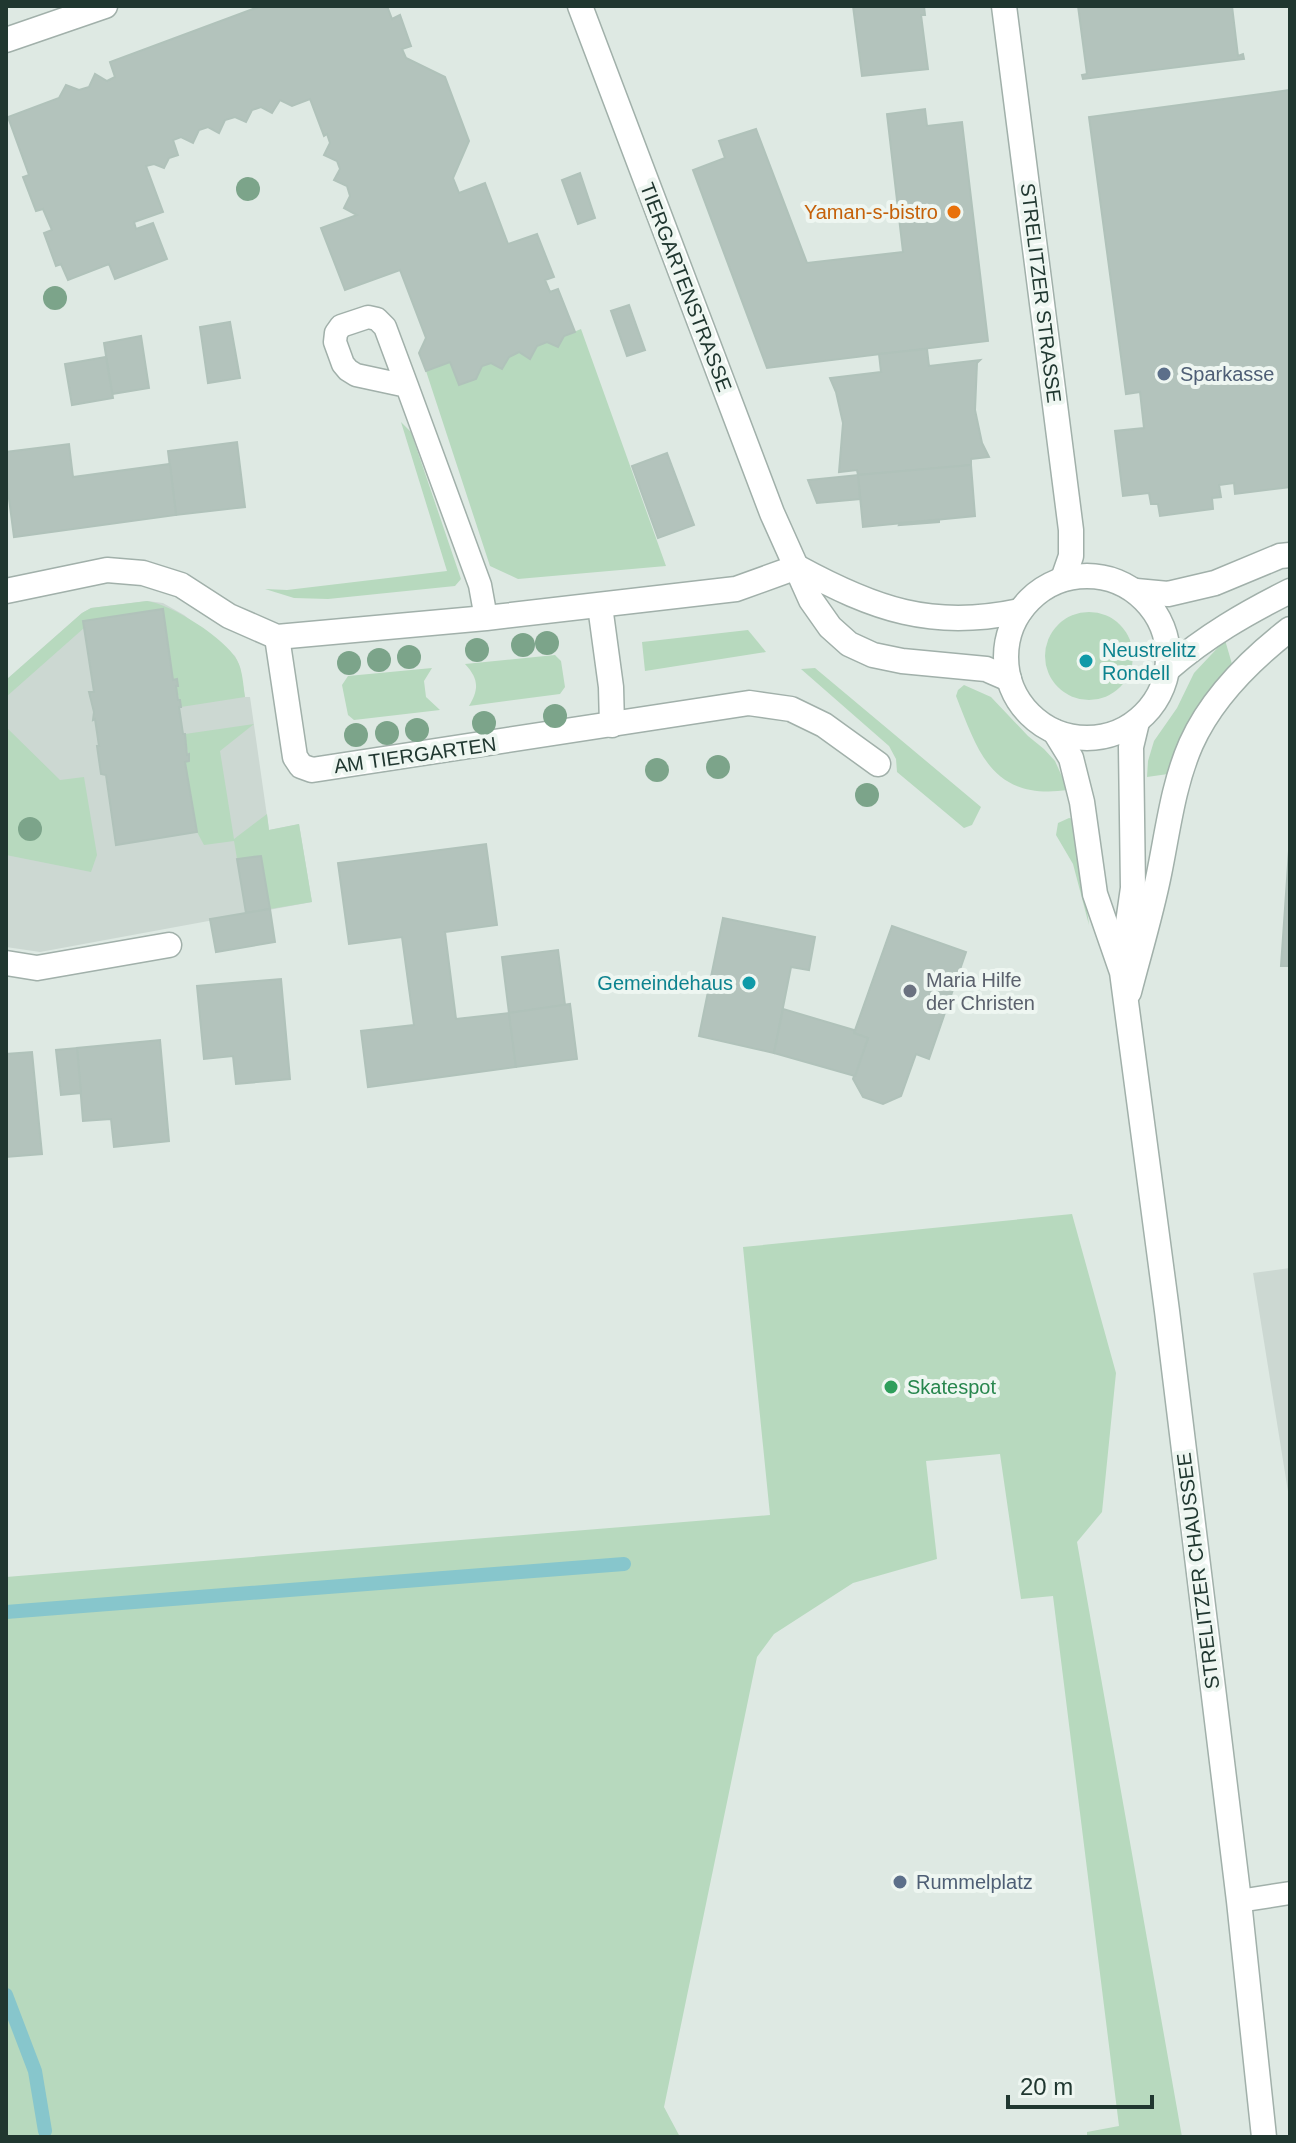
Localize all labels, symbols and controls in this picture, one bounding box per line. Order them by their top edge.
street label: TIERGARTENSTRASSE [636,179,736,395]
street label: STRELITZER STRASSE [1017,182,1065,404]
place label: Yaman-s-bistro [804,201,938,223]
marker: Yaman-s-bistro [945,203,963,221]
place label: Sparkasse [1180,363,1275,385]
marker: Sparkasse [1155,365,1173,383]
place label: Neustrelitz Rondell [1102,639,1196,684]
marker: Neustrelitz Rondell [1077,652,1095,670]
street label: AM TIERGARTEN [332,733,498,777]
place label: Maria Hilfe der Christen [926,969,1035,1014]
place label: Gemeindehaus [597,972,733,994]
marker: Gemeindehaus [740,974,758,992]
marker: Maria Hilfe der Christen [901,982,919,1000]
place label: Skatespot [907,1376,996,1398]
marker: Skatespot [882,1378,900,1396]
street label: STRELITZER CHAUSSEE [1173,1452,1223,1690]
place label: Rummelplatz [916,1871,1033,1893]
marker: Rummelplatz [891,1873,909,1891]
scale bar [1008,2059,1152,2109]
text: 20 m [1020,2073,1073,2100]

